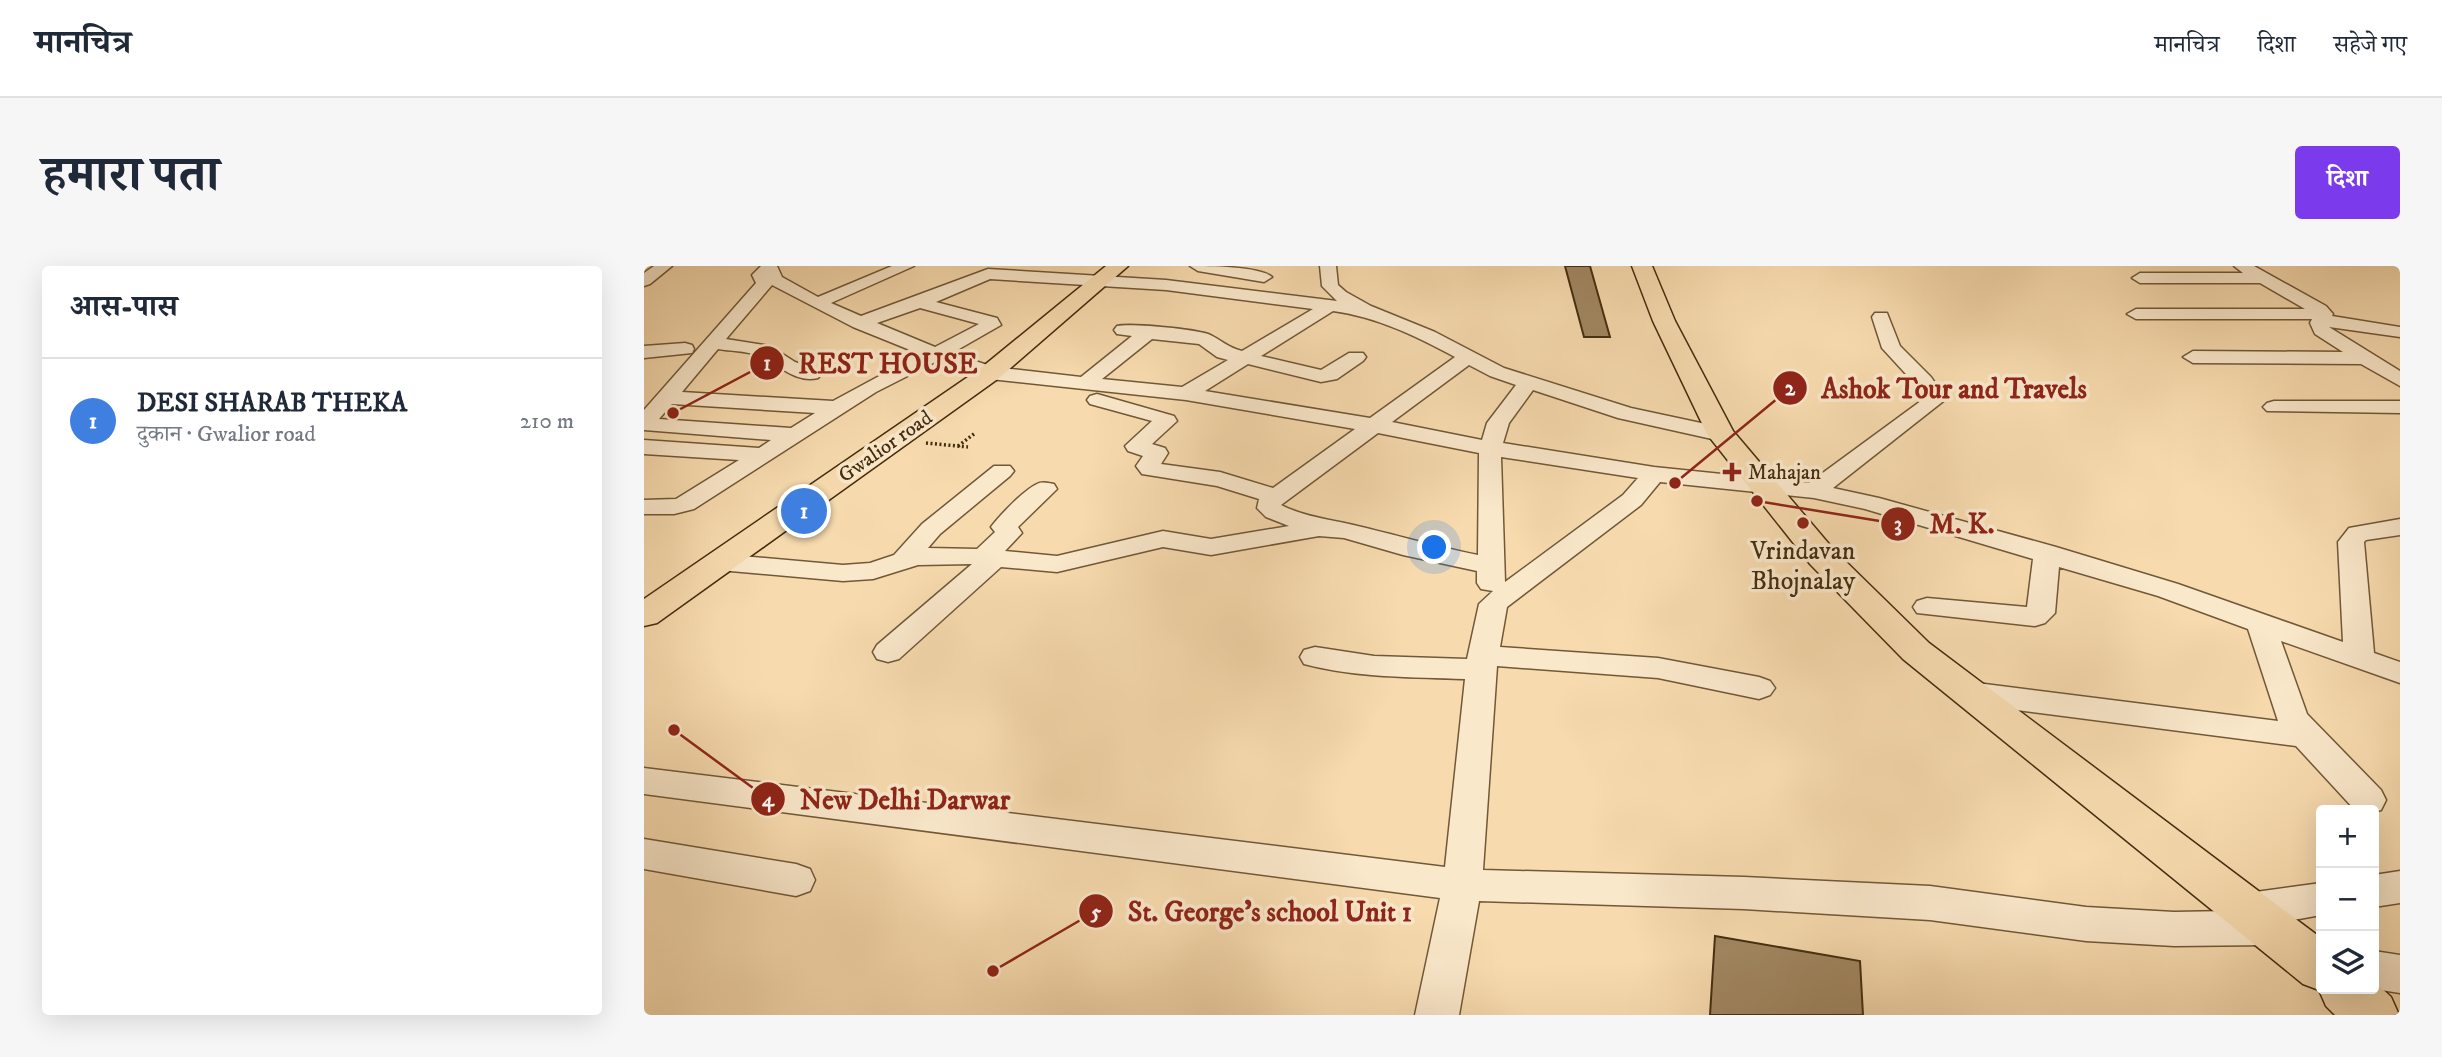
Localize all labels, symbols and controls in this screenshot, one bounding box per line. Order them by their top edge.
text: मानचित्र [35,23,131,64]
text: मानचित्र [2154,30,2219,60]
text: दिशा [2257,30,2296,60]
text: सहेजे गए [2334,30,2407,60]
text: हमारा पता [42,145,219,207]
button: दिशा [2295,146,2400,219]
text: आस-पास [70,289,178,326]
callout: REST HOUSE [749,338,992,387]
text: REST HOUSE [798,347,978,382]
text: 1 [763,351,771,377]
callout: Ashok Tour and Travels [1772,363,2101,412]
text: Ashok Tour and Travels [1820,372,2087,407]
text: 2 [1785,376,1796,402]
text: DESI SHARAB THEKA [137,387,407,420]
street label: Gwalior road [834,405,938,489]
text: 1 [89,407,97,436]
text: 210 m [520,407,574,436]
text: दुकान · Gwalior road [137,420,316,449]
place label: Mahajan [1748,460,1821,486]
marker: Mahajan [1722,462,1742,482]
pin: 1 [781,485,827,537]
callout: M. K. [1880,499,2008,548]
text: M. K. [1930,507,1994,542]
text: 3 [1894,512,1902,538]
marker: Vrindavan Bhojnalay [1795,515,1811,531]
your location [1417,530,1451,564]
place label: Vrindavan Bhojnalay [1750,535,1856,598]
callout: New Delhi Darwar [751,775,1024,824]
text: New Delhi Darwar [800,783,1011,818]
text: 4 [762,787,775,813]
map controls [2316,805,2379,994]
button: + [2316,805,2379,868]
button: − [2316,868,2379,931]
callout: St. George's school Unit 1 [1079,887,1426,936]
text: St. George's school Unit 1 [1128,895,1412,930]
text: 5 [1090,900,1102,926]
button: layers [2316,931,2379,994]

